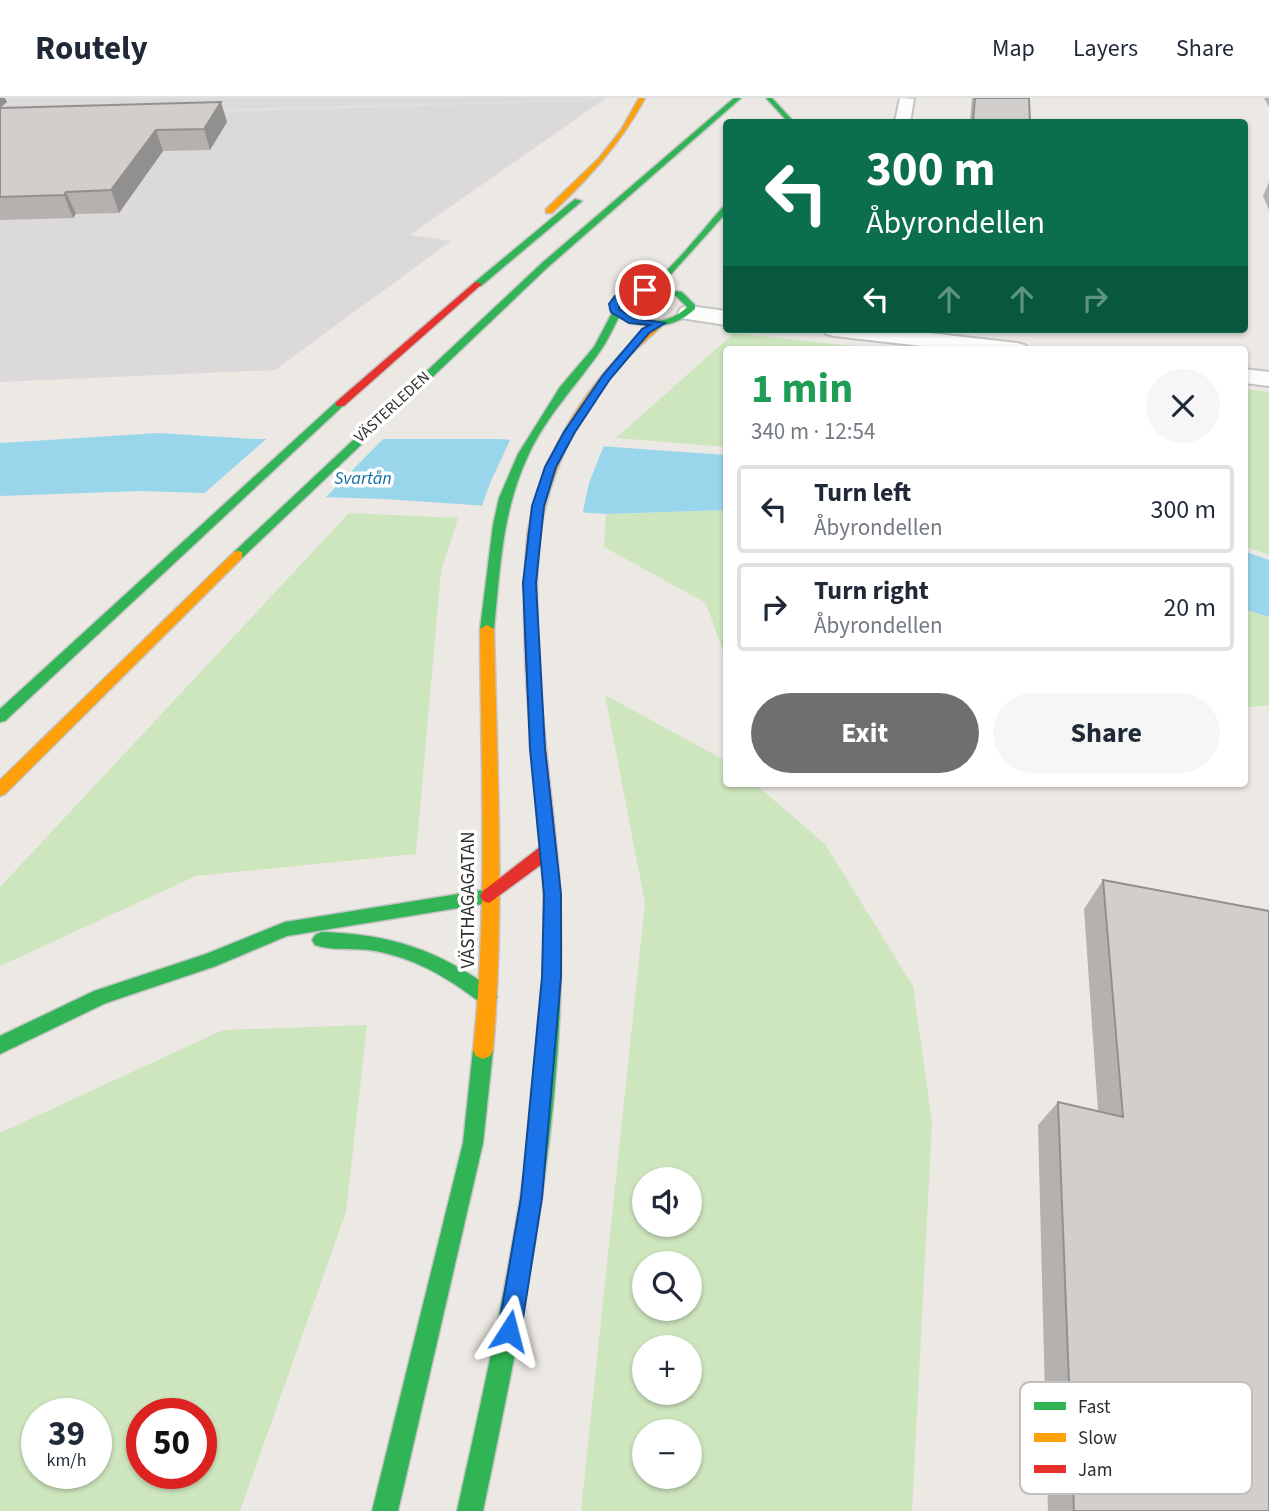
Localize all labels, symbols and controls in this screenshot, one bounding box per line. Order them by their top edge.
text: Routely [35,25,148,72]
text: Map [992,31,1035,66]
text: Layers [1073,31,1138,66]
text: Share [1176,31,1234,66]
text: 300 m [866,135,995,205]
icon: left [751,147,842,238]
text: Åbyrondellen [866,200,1045,246]
pin [615,260,675,320]
icon: arrive [626,271,664,309]
icon: left [857,280,895,318]
icon: ahead [930,280,968,318]
icon: ahead [1003,280,1041,318]
icon: right [1076,280,1114,318]
text: 1 min [751,359,853,419]
street label: VÄSTERLEDEN [349,366,435,448]
button: close [1146,369,1220,443]
text: 340 m · 12:54 [751,415,875,448]
water label: Svartån [334,466,392,491]
text: Turn left [814,474,911,511]
icon: left [755,490,793,528]
text: 300 m [1150,491,1216,528]
text: Åbyrondellen [814,511,943,544]
text: Turn right [814,572,929,609]
icon: right [755,588,793,626]
text: 20 m [1163,589,1216,626]
text: Åbyrondellen [814,609,943,642]
button: Exit [751,693,979,773]
button: Share [993,693,1220,773]
street label: VÄSTHAGAGATAN [455,831,482,969]
map controls [632,1167,702,1489]
button: sound [632,1167,702,1237]
button: search [632,1251,702,1321]
position arrow [472,1294,546,1368]
button: + [632,1335,702,1405]
legend [1020,1382,1252,1494]
text: Fast [1078,1394,1111,1421]
speed limit sign: 50 [126,1398,217,1489]
text: 39 [48,1409,85,1459]
button: − [632,1419,702,1489]
text: Slow [1078,1425,1117,1452]
text: km/h [47,1448,86,1473]
text: Jam [1078,1457,1112,1484]

